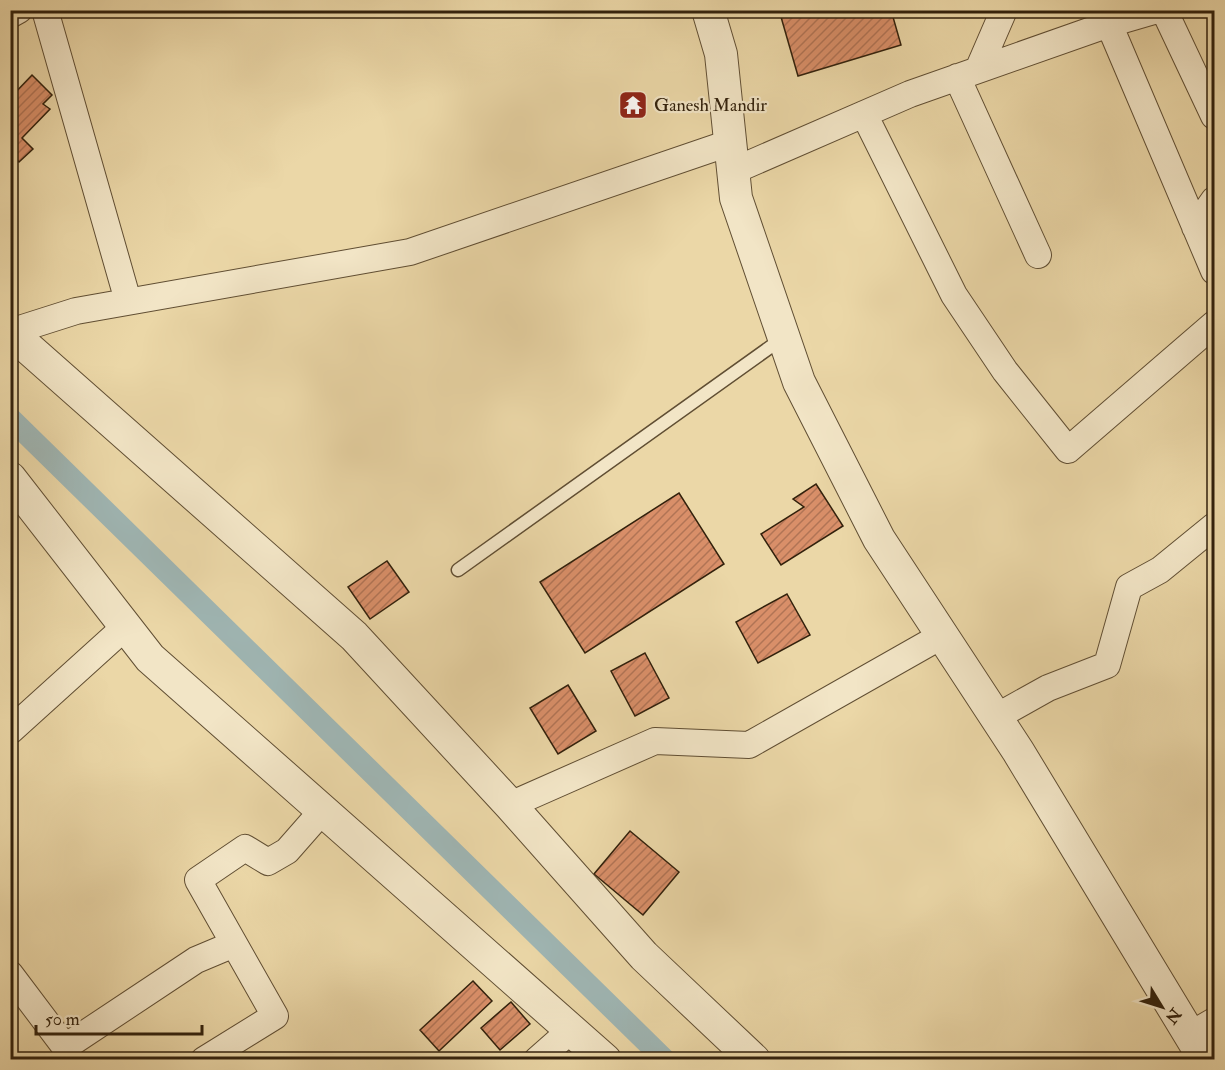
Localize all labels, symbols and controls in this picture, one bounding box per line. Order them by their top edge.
temple icon: Ganesh Mandir [617,89,649,121]
place label: Ganesh Mandir [654,94,767,117]
north arrow [1132,977,1192,1037]
scale bar [36,998,202,1036]
text: N [1160,1003,1186,1028]
text: 50 m [45,1008,80,1031]

